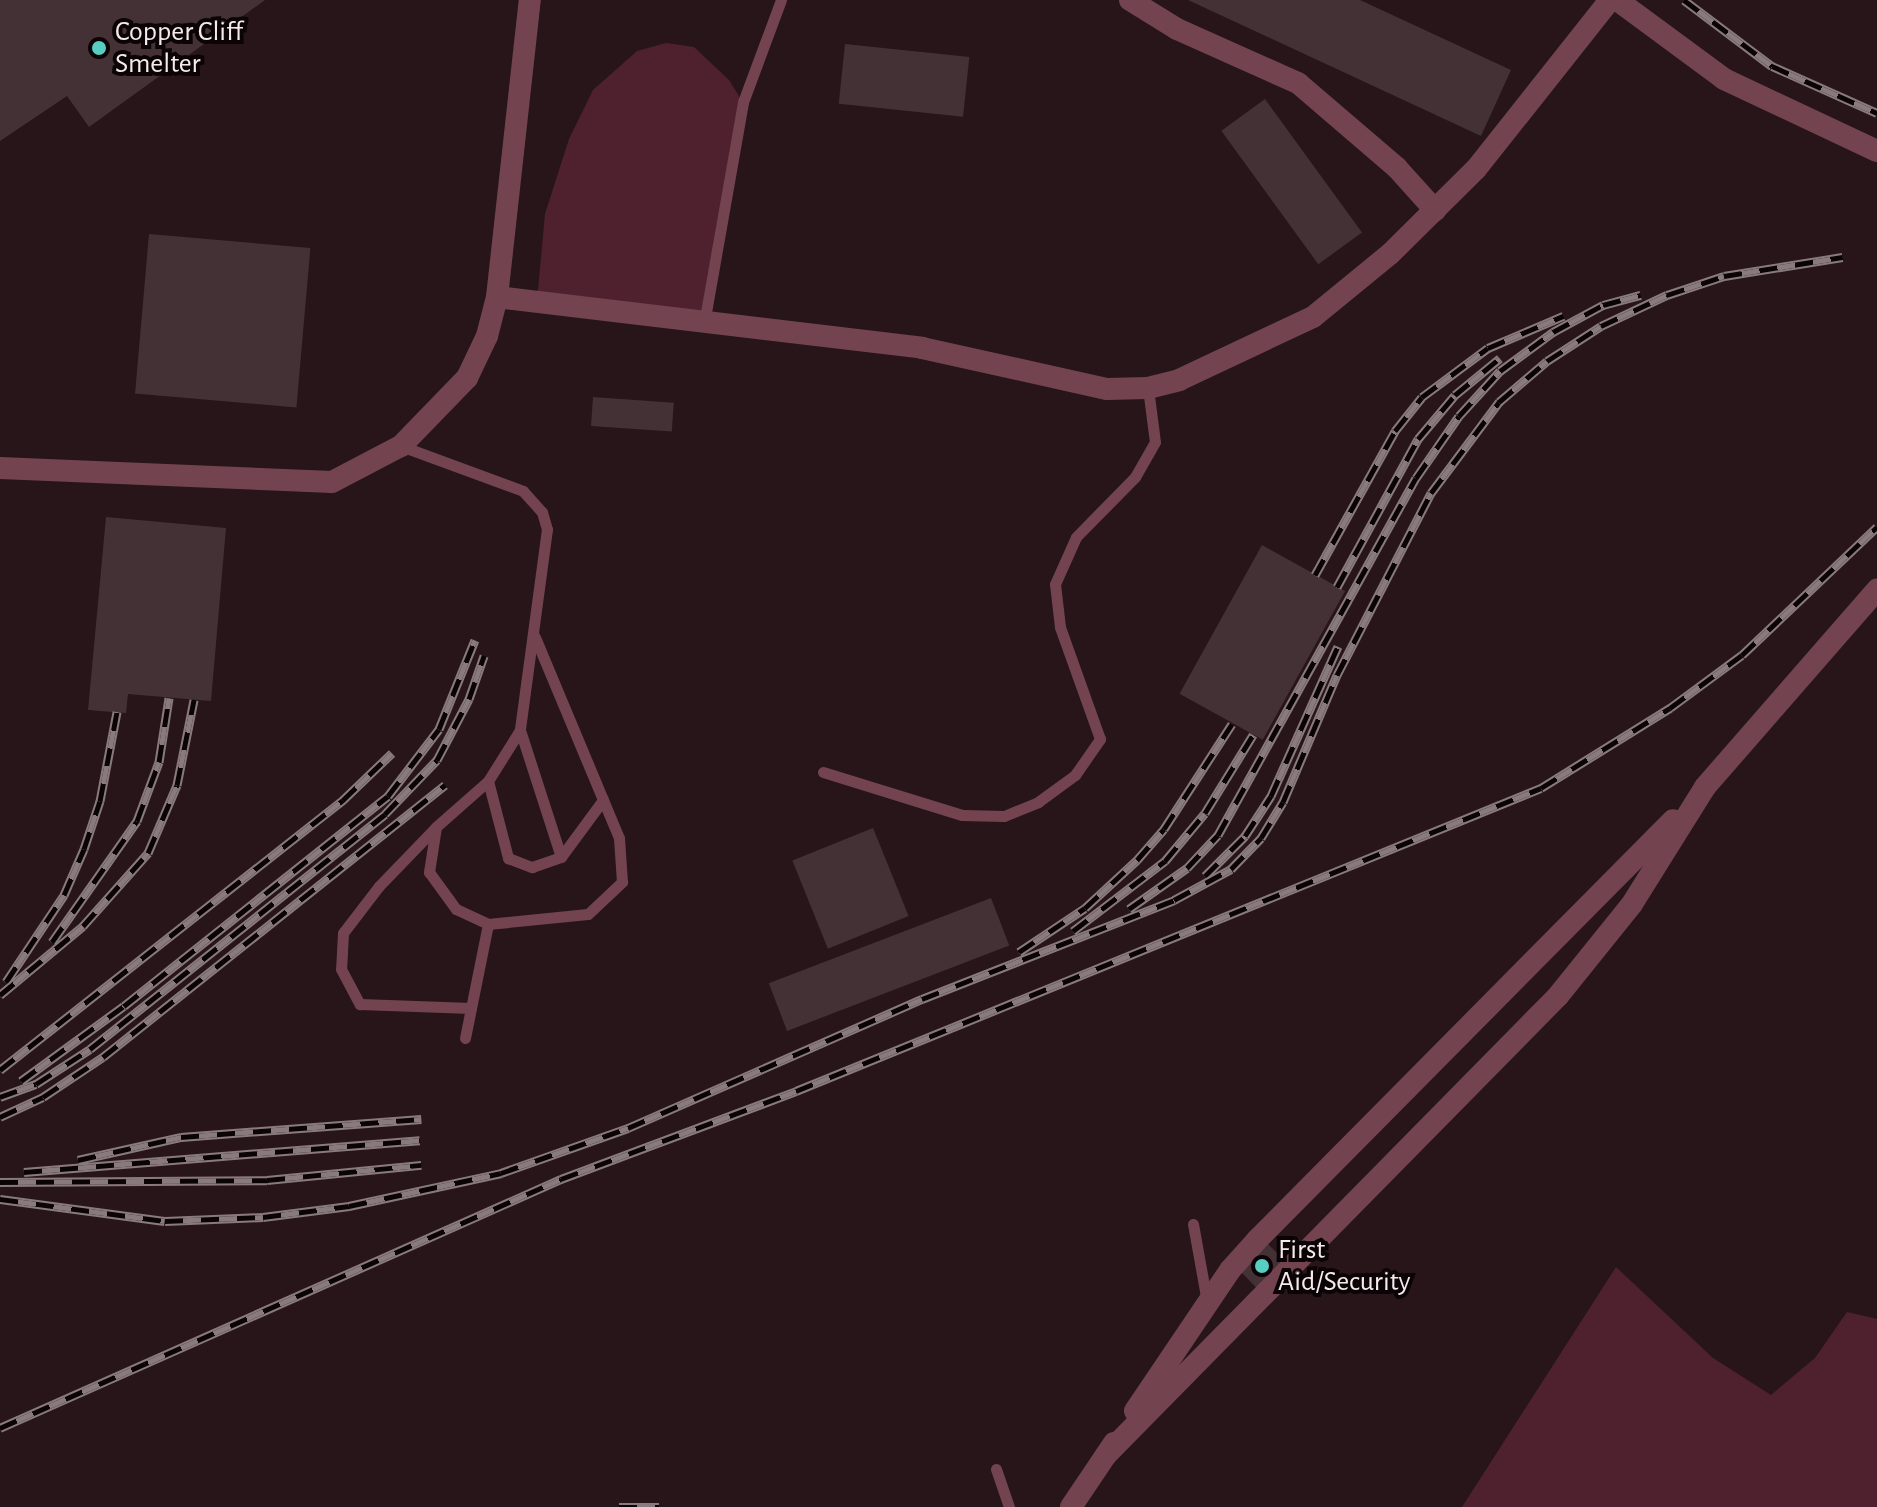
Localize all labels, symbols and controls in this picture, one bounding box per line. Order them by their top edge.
place label: Copper Cliff Smelter [115,15,243,81]
marker: Copper Cliff Smelter [90,39,108,57]
place label: First Aid/Security [1278,1233,1411,1299]
marker: First Aid/Security [1253,1257,1271,1275]

